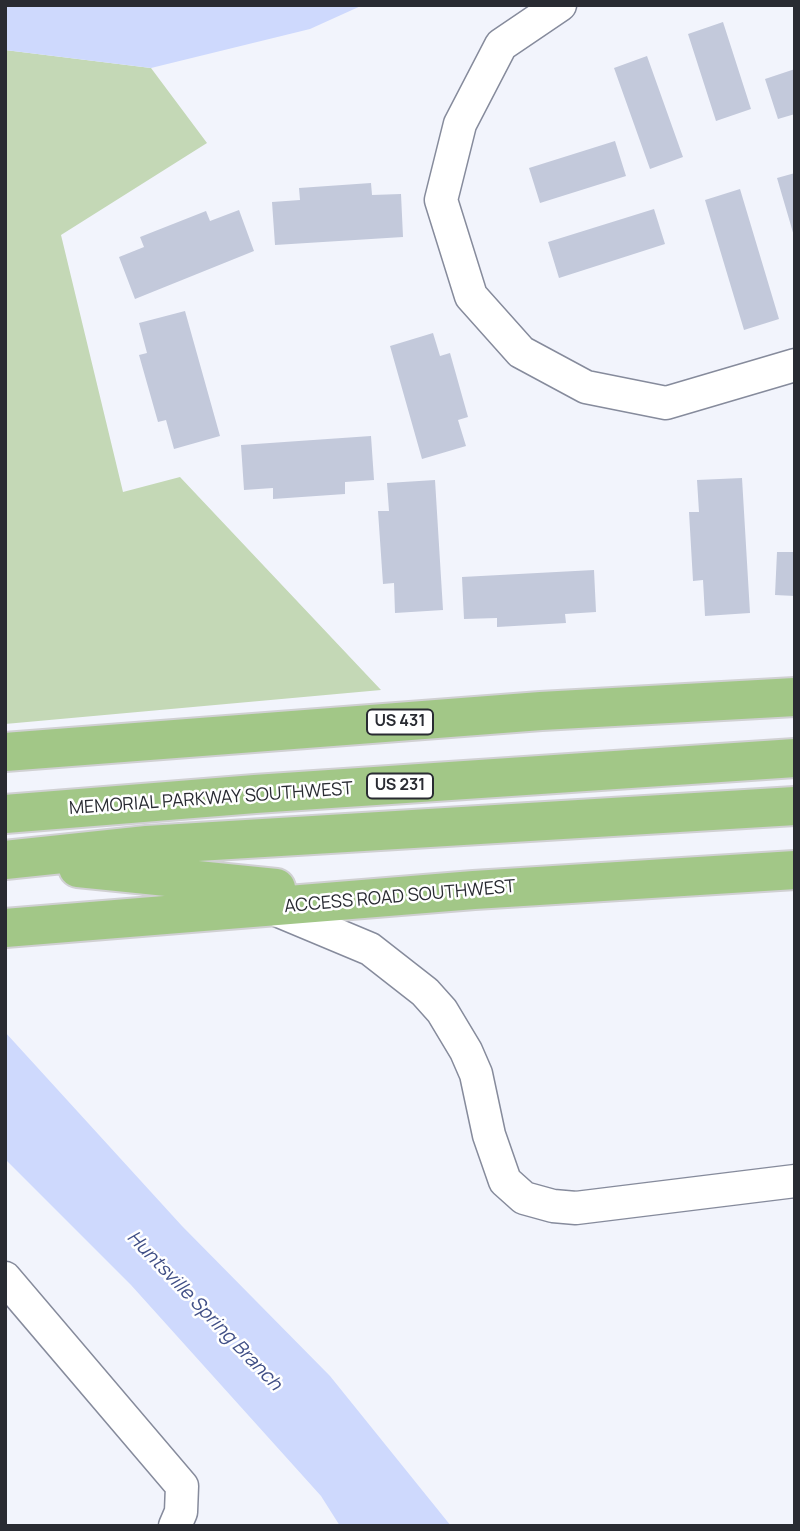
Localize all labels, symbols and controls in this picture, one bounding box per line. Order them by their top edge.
road number: US 431 [367,709,433,734]
road number: US 231 [367,774,433,799]
street label: MEMORIAL PARKWAY SOUTHWEST [68,778,354,820]
street label: ACCESS ROAD SOUTHWEST [283,876,517,918]
water label: Huntsville Spring Branch [122,1226,286,1396]

